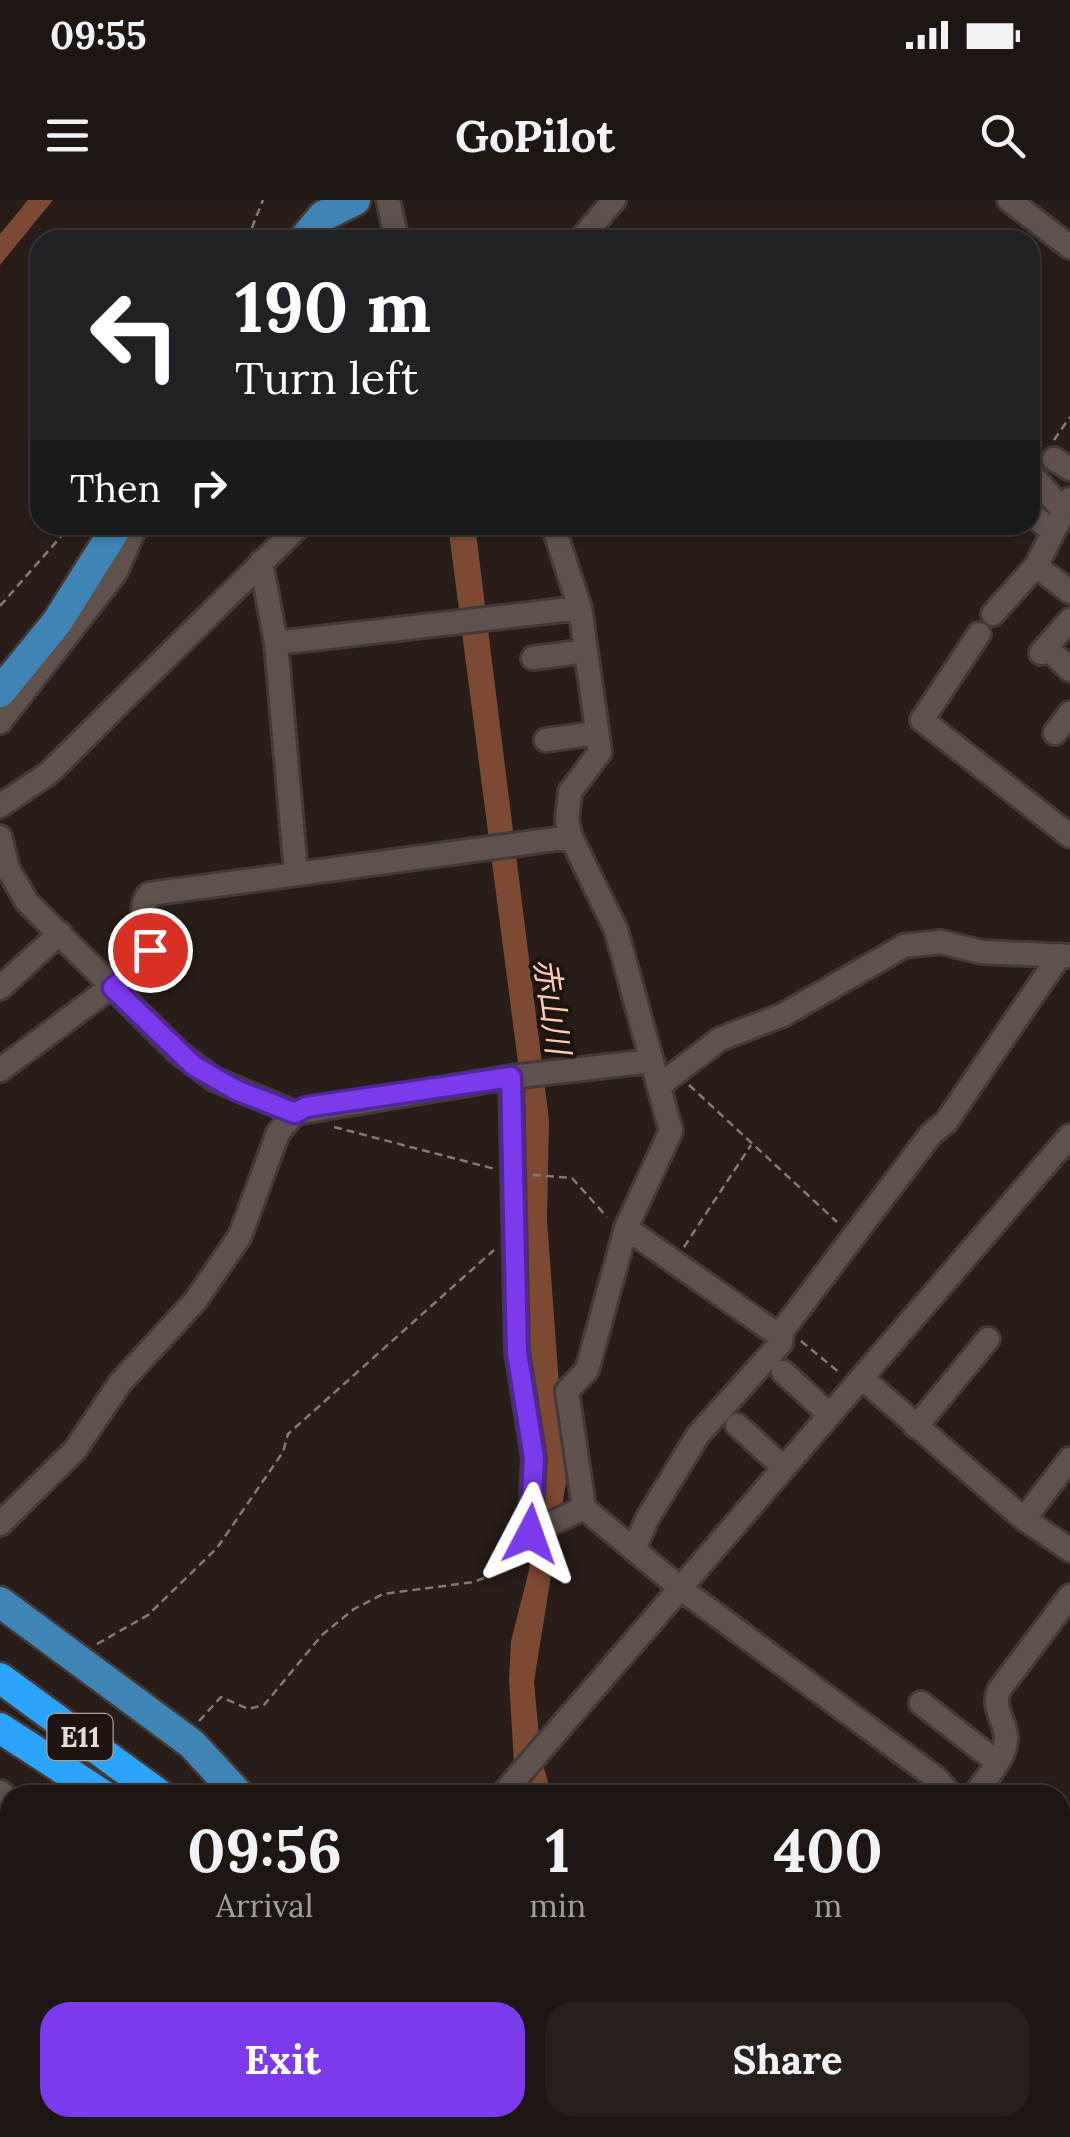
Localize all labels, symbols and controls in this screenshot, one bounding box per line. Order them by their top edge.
text: 09:55 [50,11,147,59]
text: GoPilot [455,107,615,164]
icon: menu [40,108,95,163]
icon: search [975,108,1030,163]
text: 190 m [235,262,431,351]
icon: left [70,270,200,400]
text: Turn left [235,349,418,406]
icon: right [181,460,236,515]
text: Then [70,464,161,512]
pin [108,908,193,993]
icon: arrive [123,923,178,978]
water label: 赤山川 [526,956,580,1059]
position arrow [478,1482,582,1586]
road number: E11 [48,1714,112,1760]
text: 09:56 [187,1812,342,1888]
text: 1 [546,1812,570,1888]
text: 400 [774,1812,883,1888]
text: Arrival [216,1885,314,1926]
text: min [529,1885,586,1926]
text: m [814,1885,842,1926]
button: Exit [40,2002,525,2117]
button: Share [545,2002,1030,2117]

